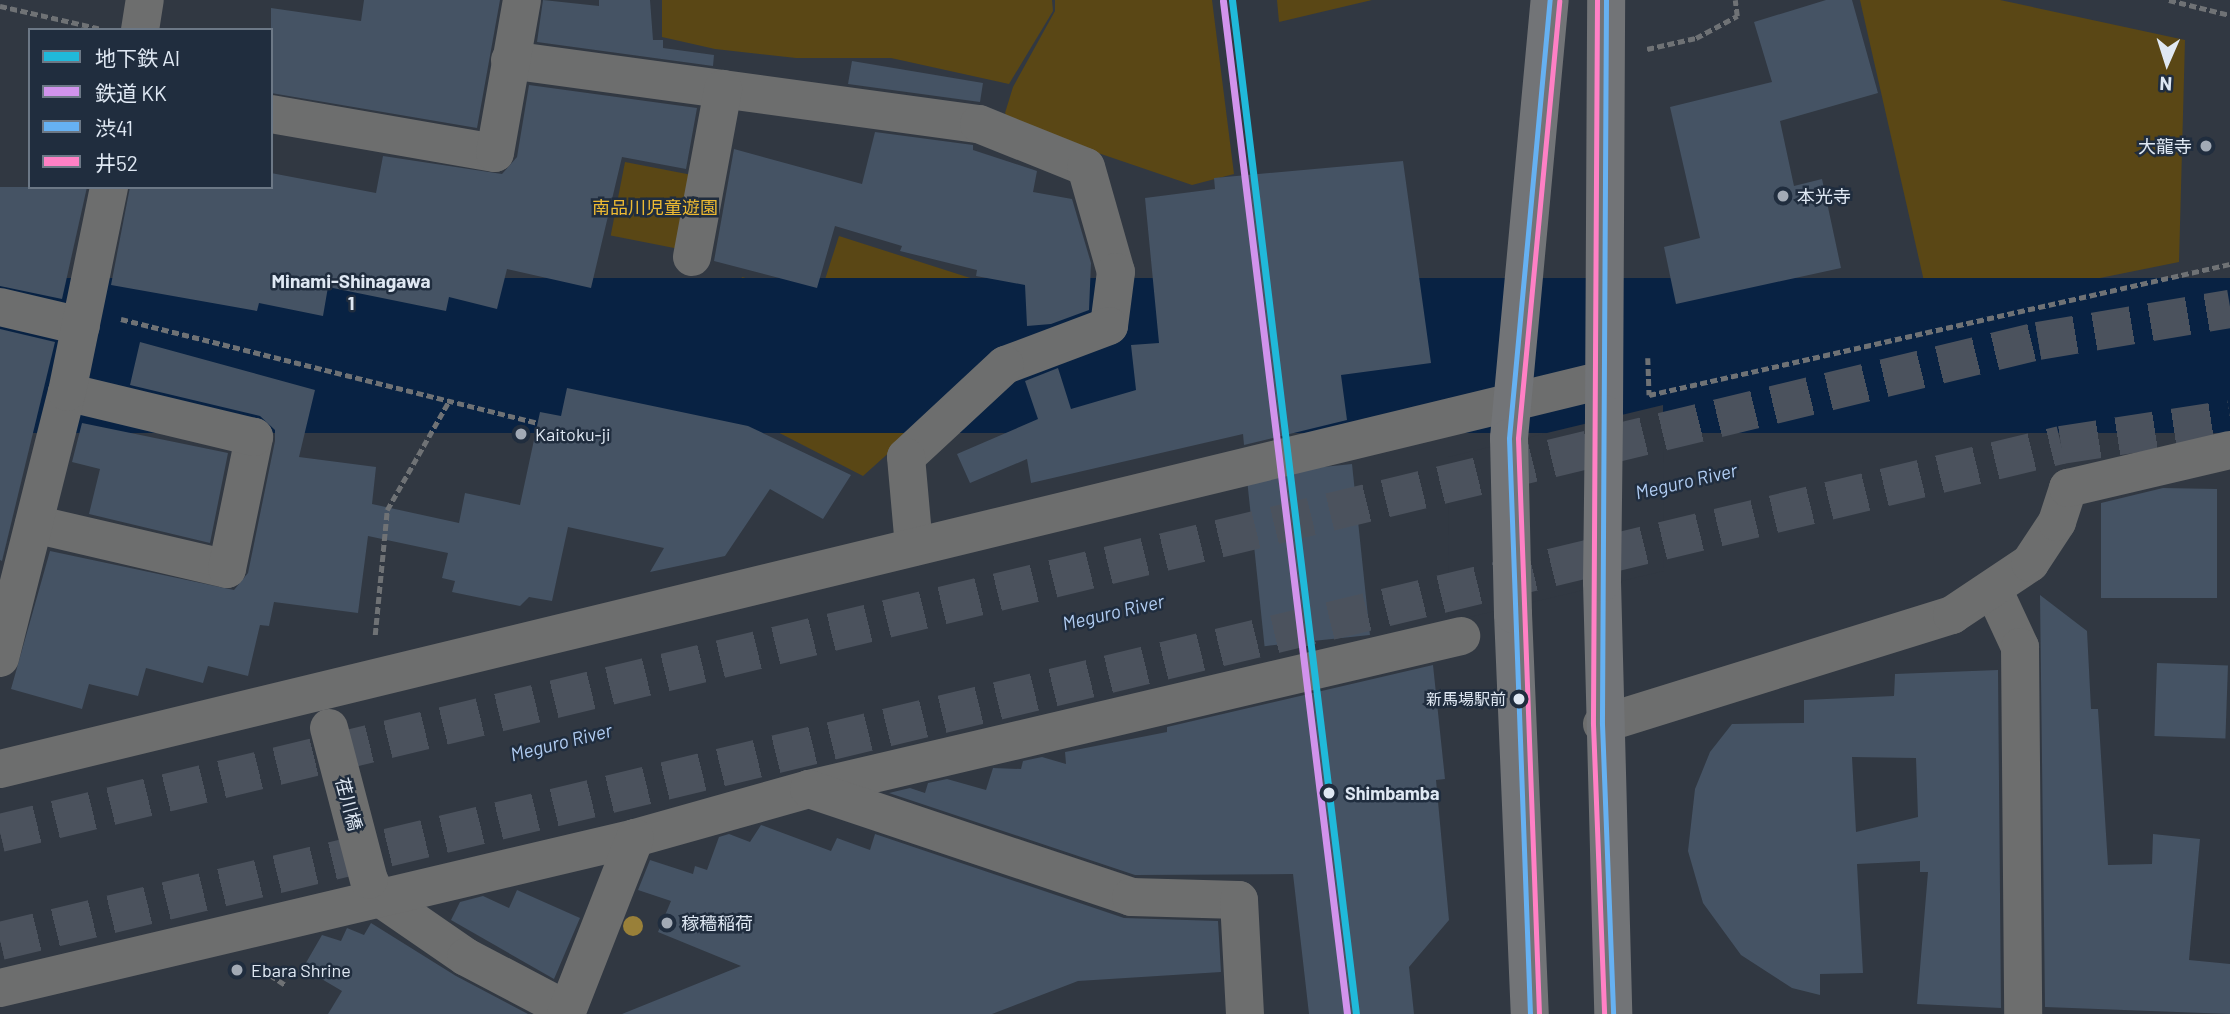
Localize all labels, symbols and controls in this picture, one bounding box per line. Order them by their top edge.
legend [28,28,273,189]
north arrow [2132,28,2202,98]
text: 地下鉄 Al [95,45,180,70]
text: N [2159,73,2173,96]
text: 鉄道 KK [95,80,167,105]
text: 渋41 [95,115,133,140]
place label: 大龍寺 [2138,135,2192,157]
marker: 大龍寺 [2198,138,2214,154]
text: 井52 [95,150,138,175]
place label: 本光寺 [1797,185,1851,207]
marker: 本光寺 [1775,188,1791,204]
park label: 南品川児童遊園 [592,196,718,218]
district label: Minami-Shinagawa 1 [271,270,431,314]
place label: Kaitoku-ji [535,423,611,445]
marker: Kaitoku-ji [513,426,529,442]
water label: Meguro River [1633,458,1739,504]
water label: Meguro River [1060,589,1166,635]
place label: 新馬場駅前 [1426,689,1506,709]
marker: 新馬場駅前 [1512,692,1526,706]
water label: Meguro River [508,718,614,766]
street label: 荏川橋 [332,775,366,833]
place label: Shimbamba [1345,782,1440,804]
marker: Shimbamba [1319,783,1339,803]
place label: 稼穡稲荷 [681,912,753,934]
marker: 稼穡稲荷 [659,915,675,931]
place label: Ebara Shrine [251,959,351,981]
marker: Ebara Shrine [229,962,245,978]

